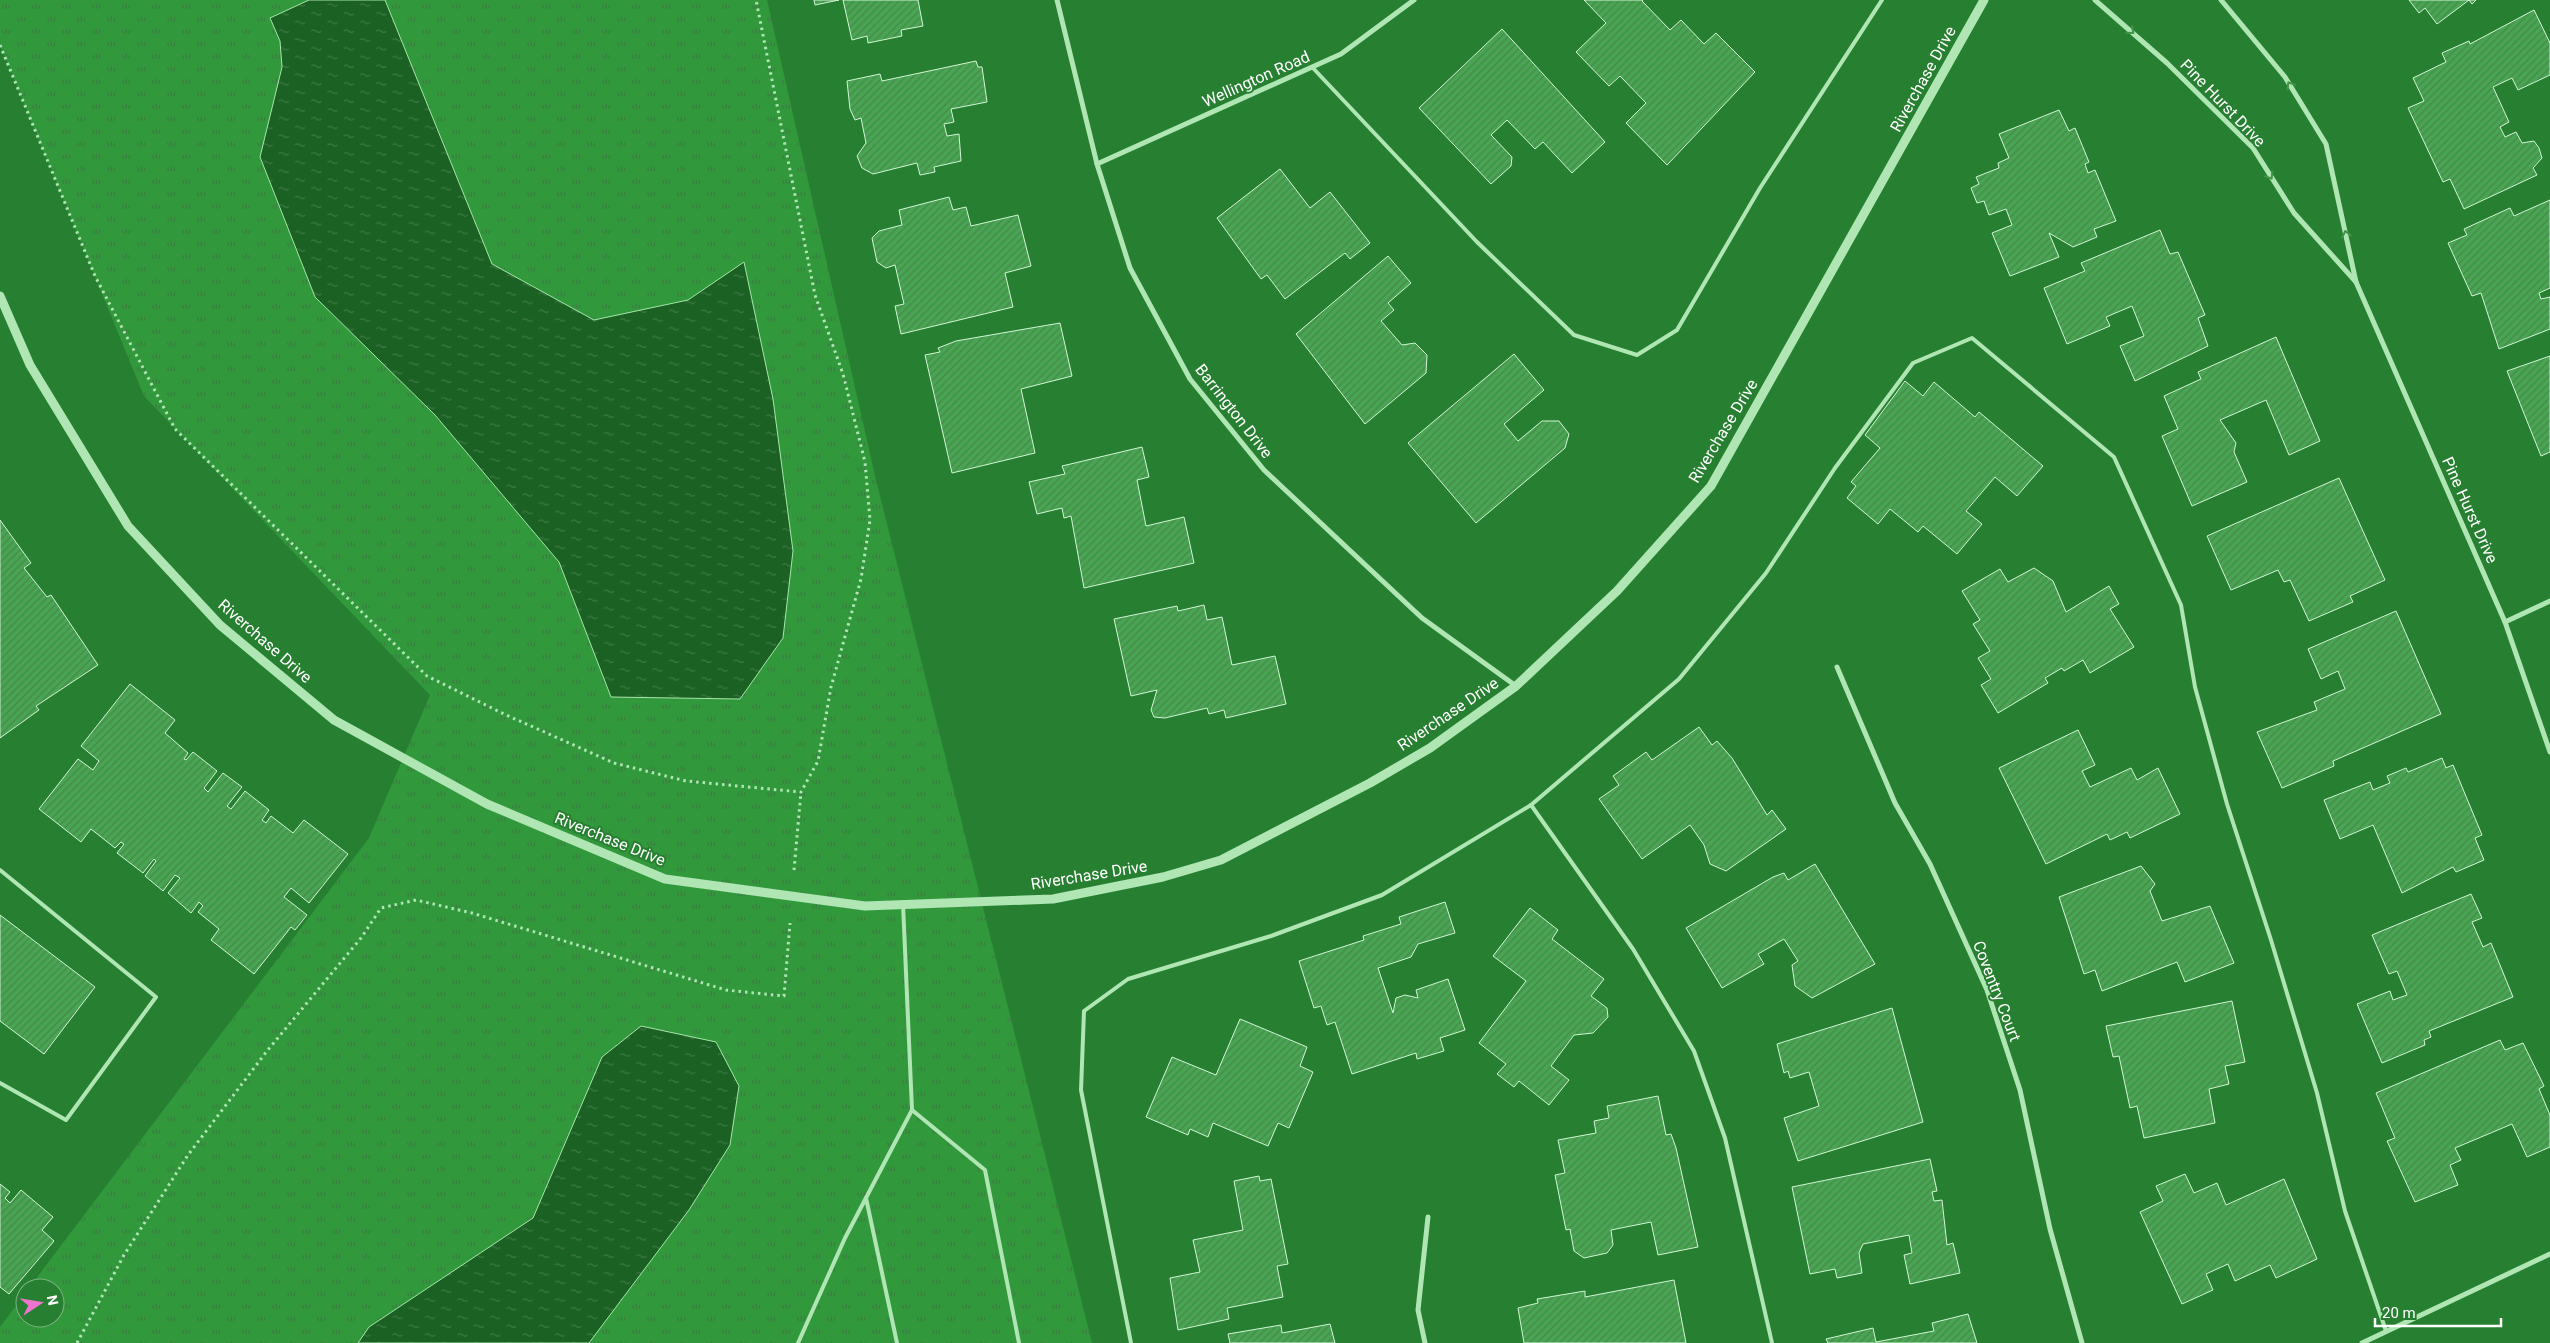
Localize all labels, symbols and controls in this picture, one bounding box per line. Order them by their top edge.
street label: Riverchase Drive [1886,23,1960,135]
one-way arrow [2125,26,2134,34]
street label: Wellington Road [1199,47,1313,111]
street label: Pine Hurst Drive [2176,55,2270,151]
one-way arrow [2286,81,2296,90]
one-way arrow [2264,170,2273,180]
one-way arrow [2341,230,2352,239]
street label: Barrington Drive [1191,360,1277,462]
street label: Riverchase Drive [1685,376,1761,486]
street label: Pine Hurst Drive [2438,454,2502,566]
street label: Riverchase Drive [214,595,316,687]
street label: Riverchase Drive [1394,673,1502,755]
street label: Riverchase Drive [552,808,668,870]
street label: Riverchase Drive [1029,856,1149,894]
street label: Coventry Court [1969,938,2025,1044]
north arrow [15,1278,65,1328]
text: N [44,1294,62,1307]
scale bar [2375,1296,2501,1328]
text: 20 m [2382,1304,2416,1322]

